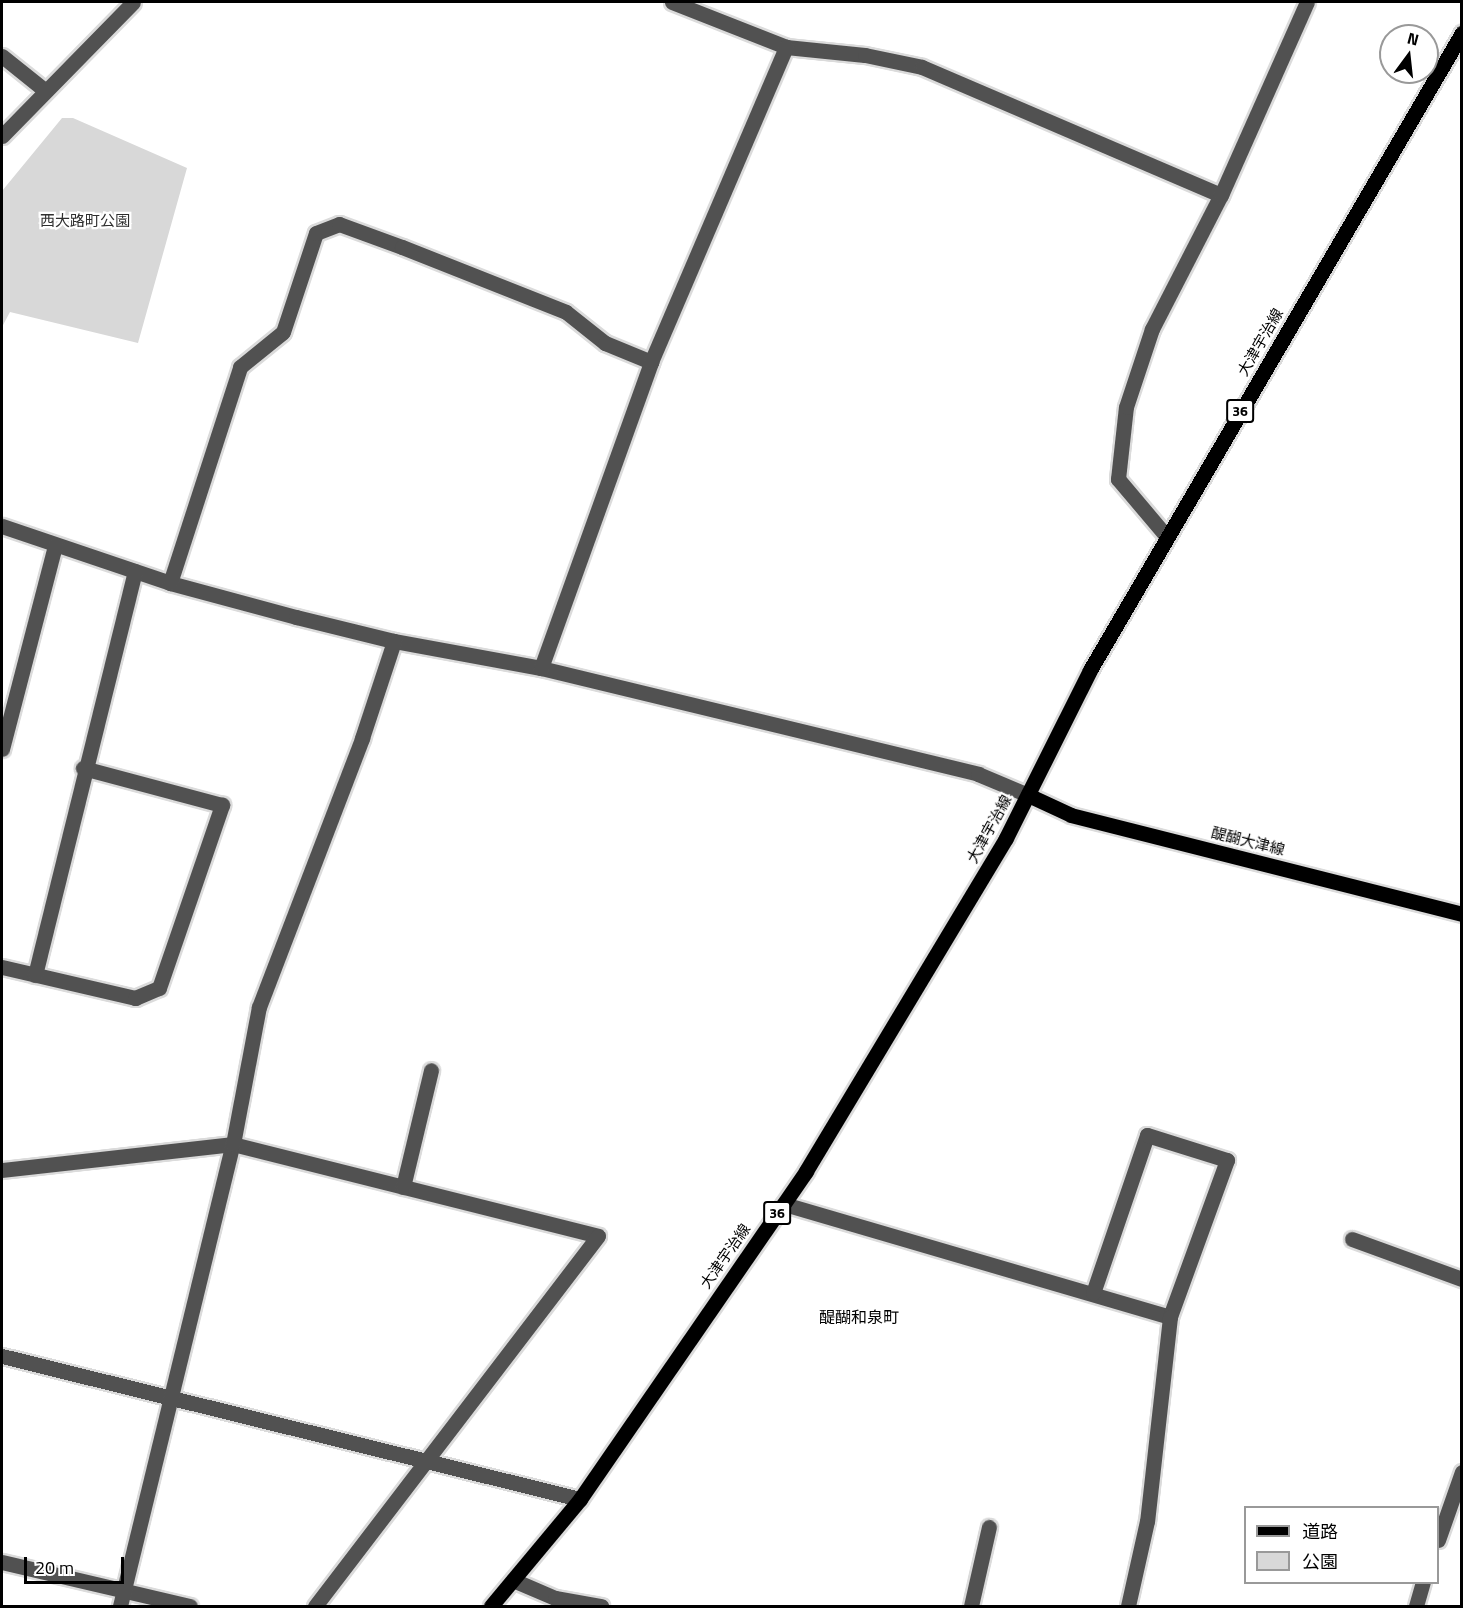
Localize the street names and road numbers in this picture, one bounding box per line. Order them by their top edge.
street label: 大津宇治線 [1233,305,1287,379]
road number: 36 [1225,400,1255,422]
street label: 大津宇治線 [963,792,1015,866]
street label: 醍醐大津線 [1209,823,1287,859]
road number: 36 [762,1202,792,1224]
street label: 大津宇治線 [696,1220,754,1292]

